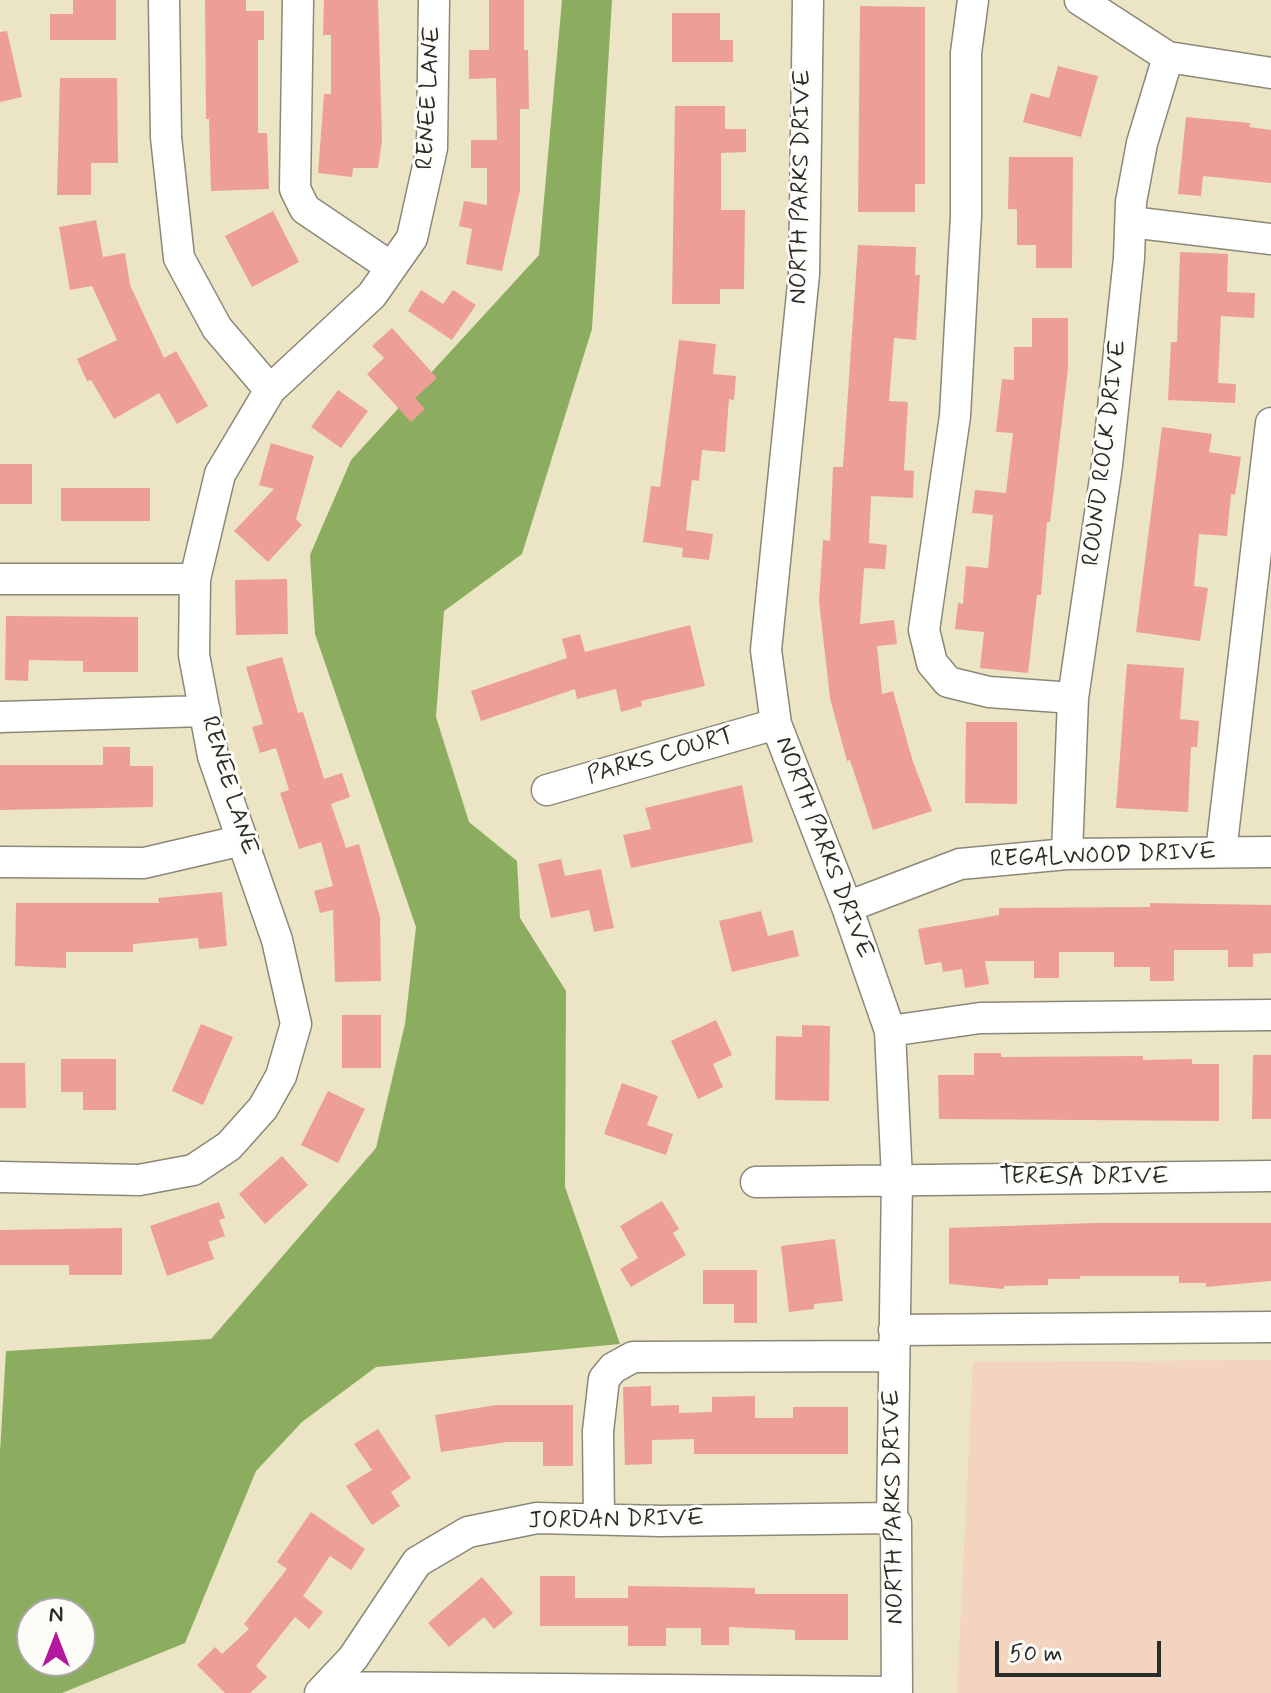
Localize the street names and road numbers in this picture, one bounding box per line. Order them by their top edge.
street label: RENEE LANE [412,26,448,170]
street label: NORTH PARKS DRIVE [786,69,818,305]
street label: ROUND ROCK DRIVE [1078,338,1134,568]
street label: RENEE LANE [193,713,263,859]
street label: PARKS COURT [584,722,738,792]
street label: NORTH PARKS DRIVE [767,733,879,963]
street label: REGALWOOD DRIVE [990,839,1216,875]
street label: TERESA DRIVE [999,1164,1169,1192]
street label: NORTH PARKS DRIVE [879,1389,911,1625]
street label: JORDAN DRIVE [528,1505,704,1537]

